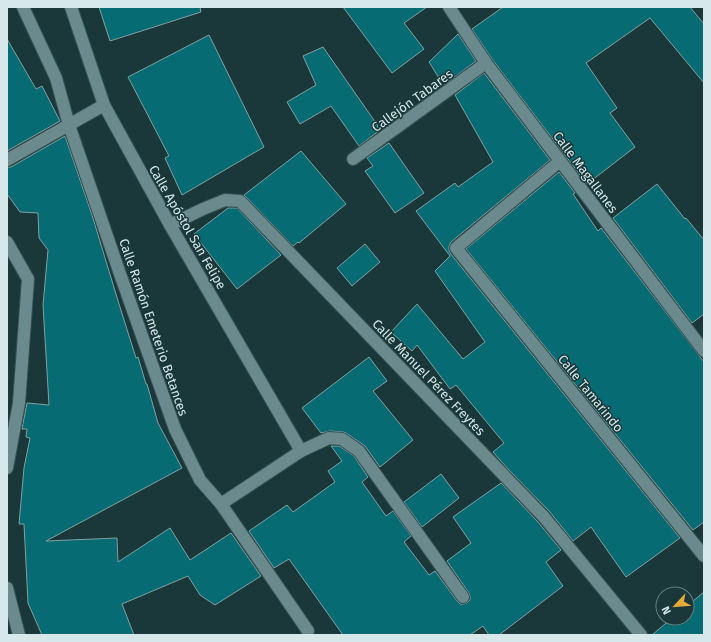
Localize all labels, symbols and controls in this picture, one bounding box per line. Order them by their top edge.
street label: Callejón Tabares [369,66,456,135]
street label: Calle Magallanes [550,129,621,216]
street label: Calle Apóstol San Felipe [146,162,229,292]
street label: Calle Ramón Emeterio Betances [116,237,191,418]
street label: Calle Manuel Pérez Freytes [369,316,488,438]
street label: Calle Tamarindo [555,352,626,435]
north arrow [655,586,695,626]
text: N [659,604,674,616]

